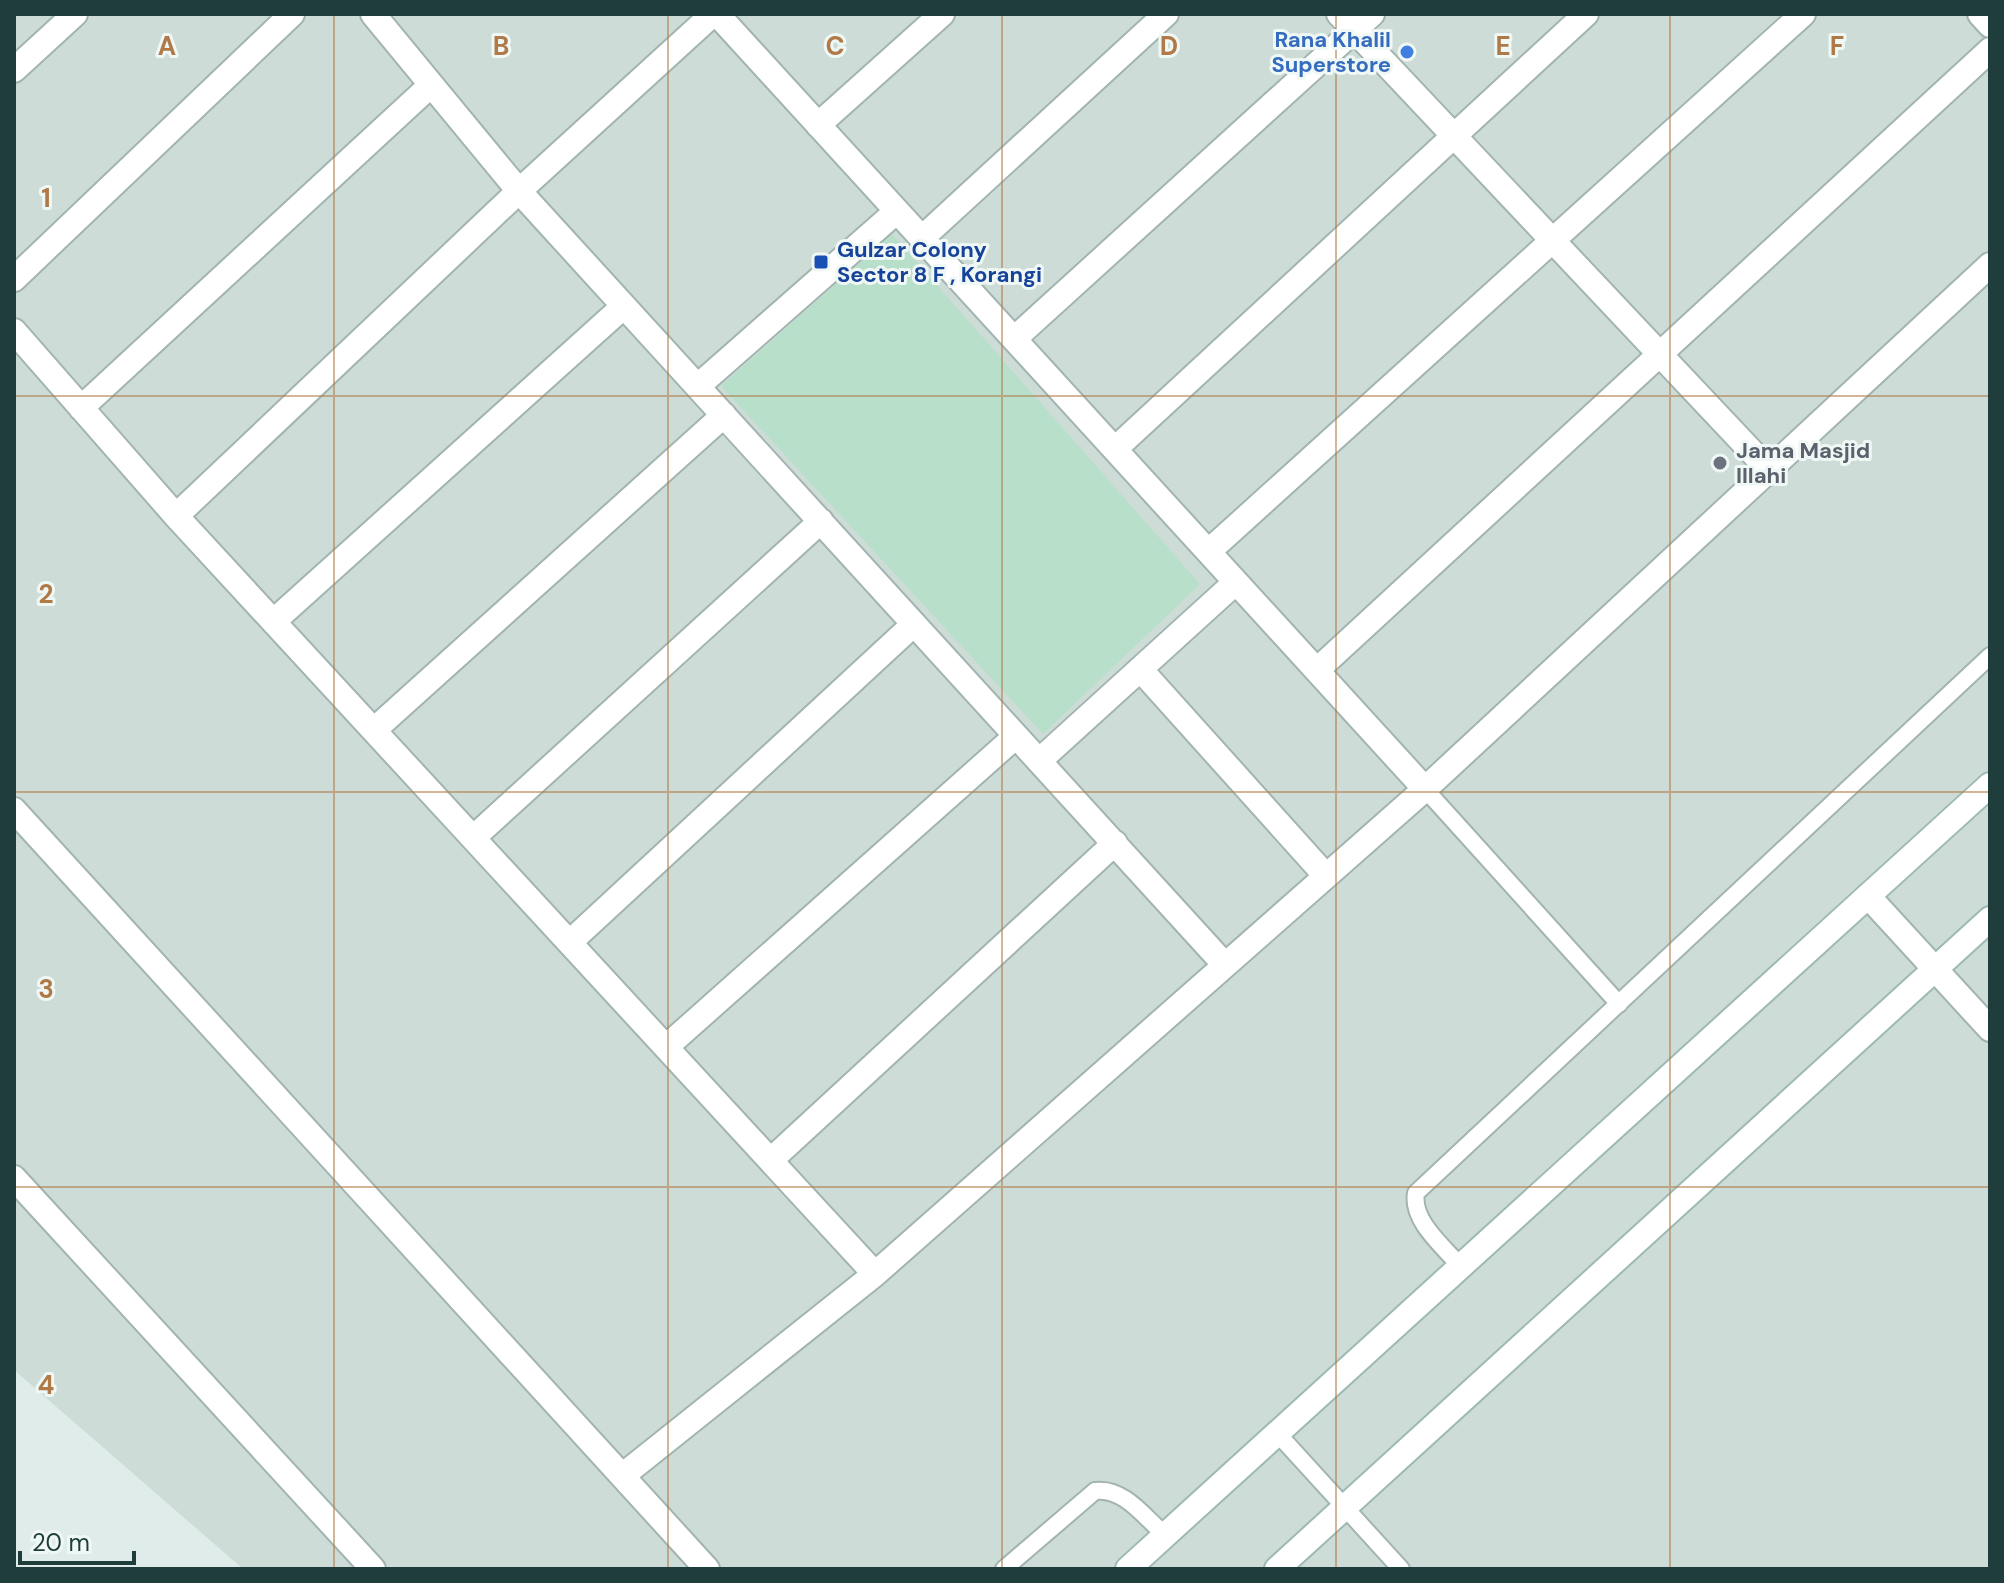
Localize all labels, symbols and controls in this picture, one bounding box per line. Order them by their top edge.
place label: Rana Khalil Superstore [1271,25,1391,79]
text: A [158,29,176,63]
text: B [493,29,509,63]
text: C [825,29,845,63]
text: D [1160,29,1178,63]
text: E [1495,29,1511,63]
text: F [1830,29,1844,63]
marker: Rana Khalil Superstore [1398,43,1416,61]
text: 1 [41,181,51,215]
place label: Gulzar Colony Sector 8 F , Korangi [837,235,1042,289]
marker: Gulzar Colony Sector 8 F , Korangi [812,253,830,271]
place label: Jama Masjid Illahi [1736,436,1870,490]
marker: Jama Masjid Illahi [1711,454,1729,472]
text: 2 [38,577,54,611]
text: 3 [38,972,54,1006]
text: 4 [38,1368,54,1402]
scale bar [20,1515,134,1565]
text: 20 m [32,1527,90,1558]

